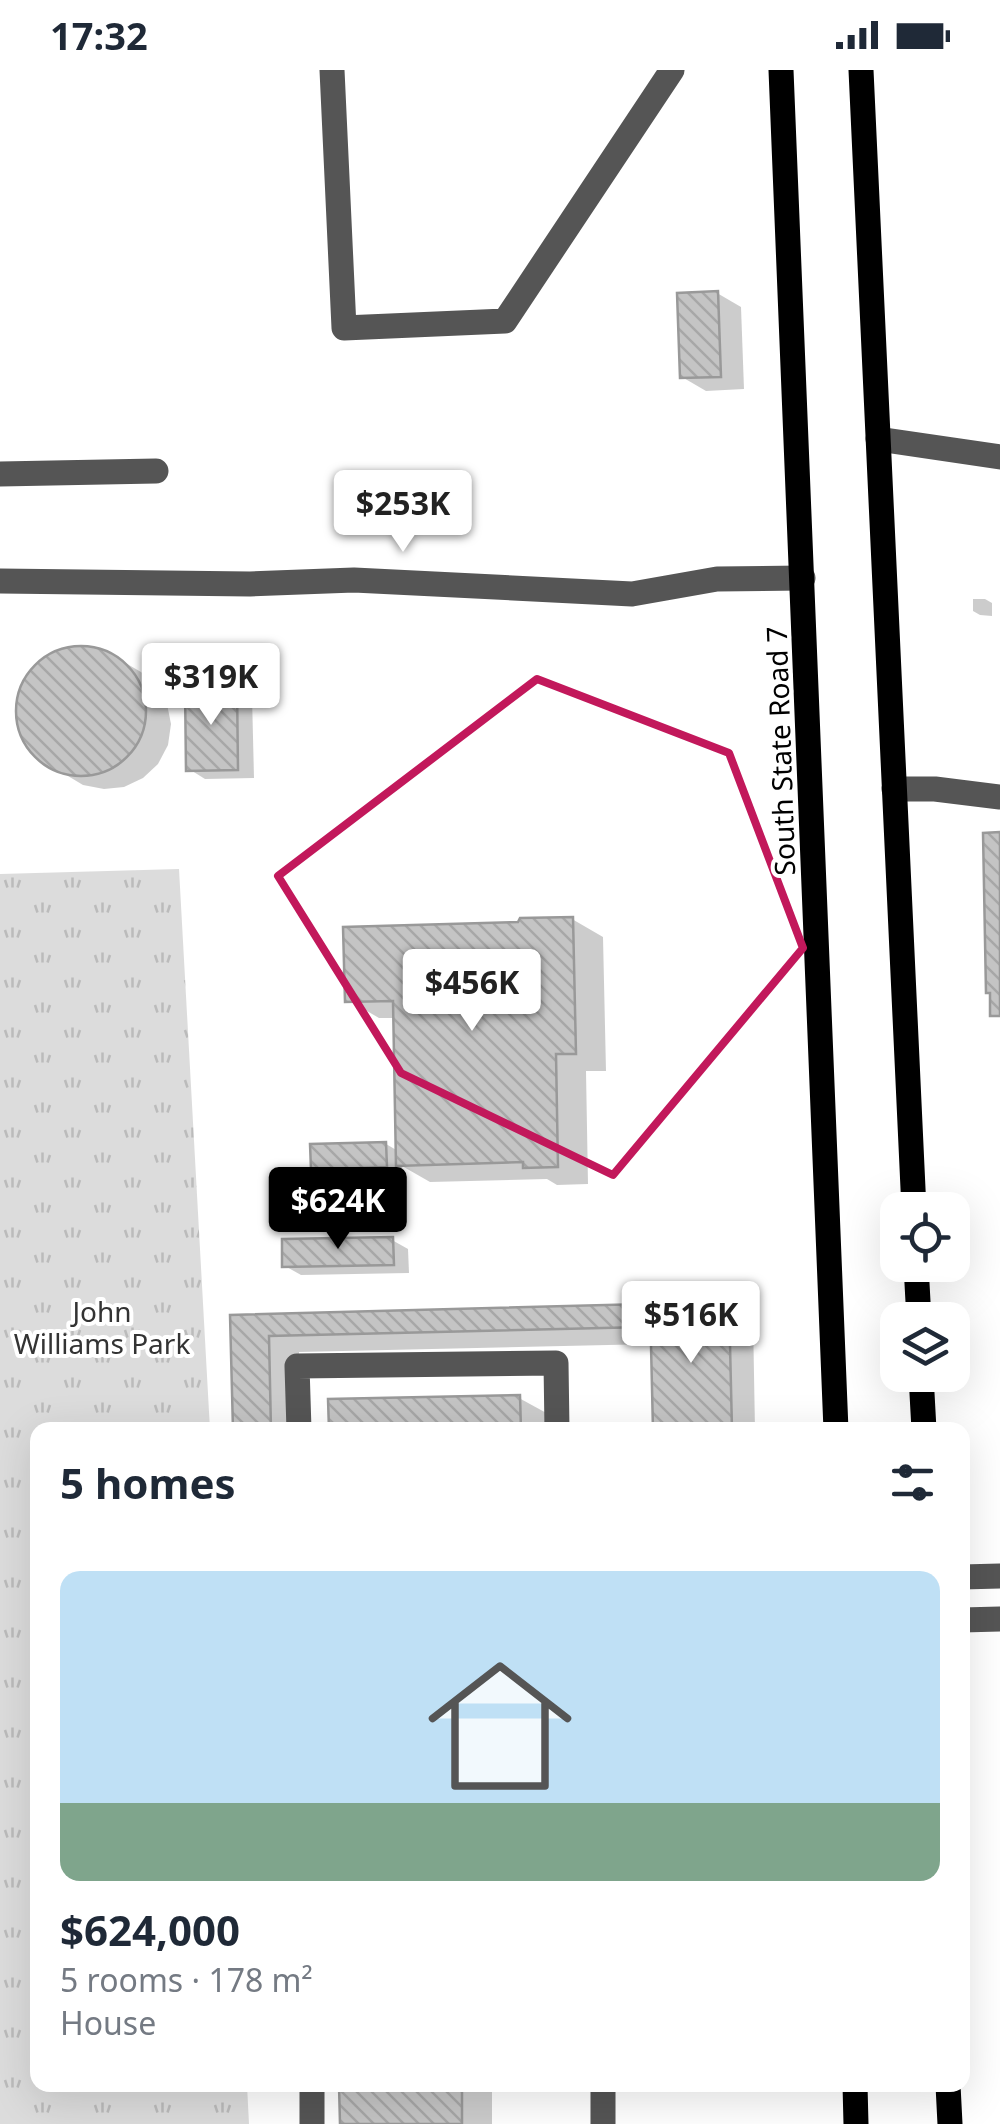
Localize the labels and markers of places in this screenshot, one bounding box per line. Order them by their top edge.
pin: $253K [333,470,473,555]
pin: $319K [141,643,281,728]
pin: $456K [402,949,542,1034]
pin: $624K [268,1167,408,1252]
pin: $516K [621,1281,761,1366]

